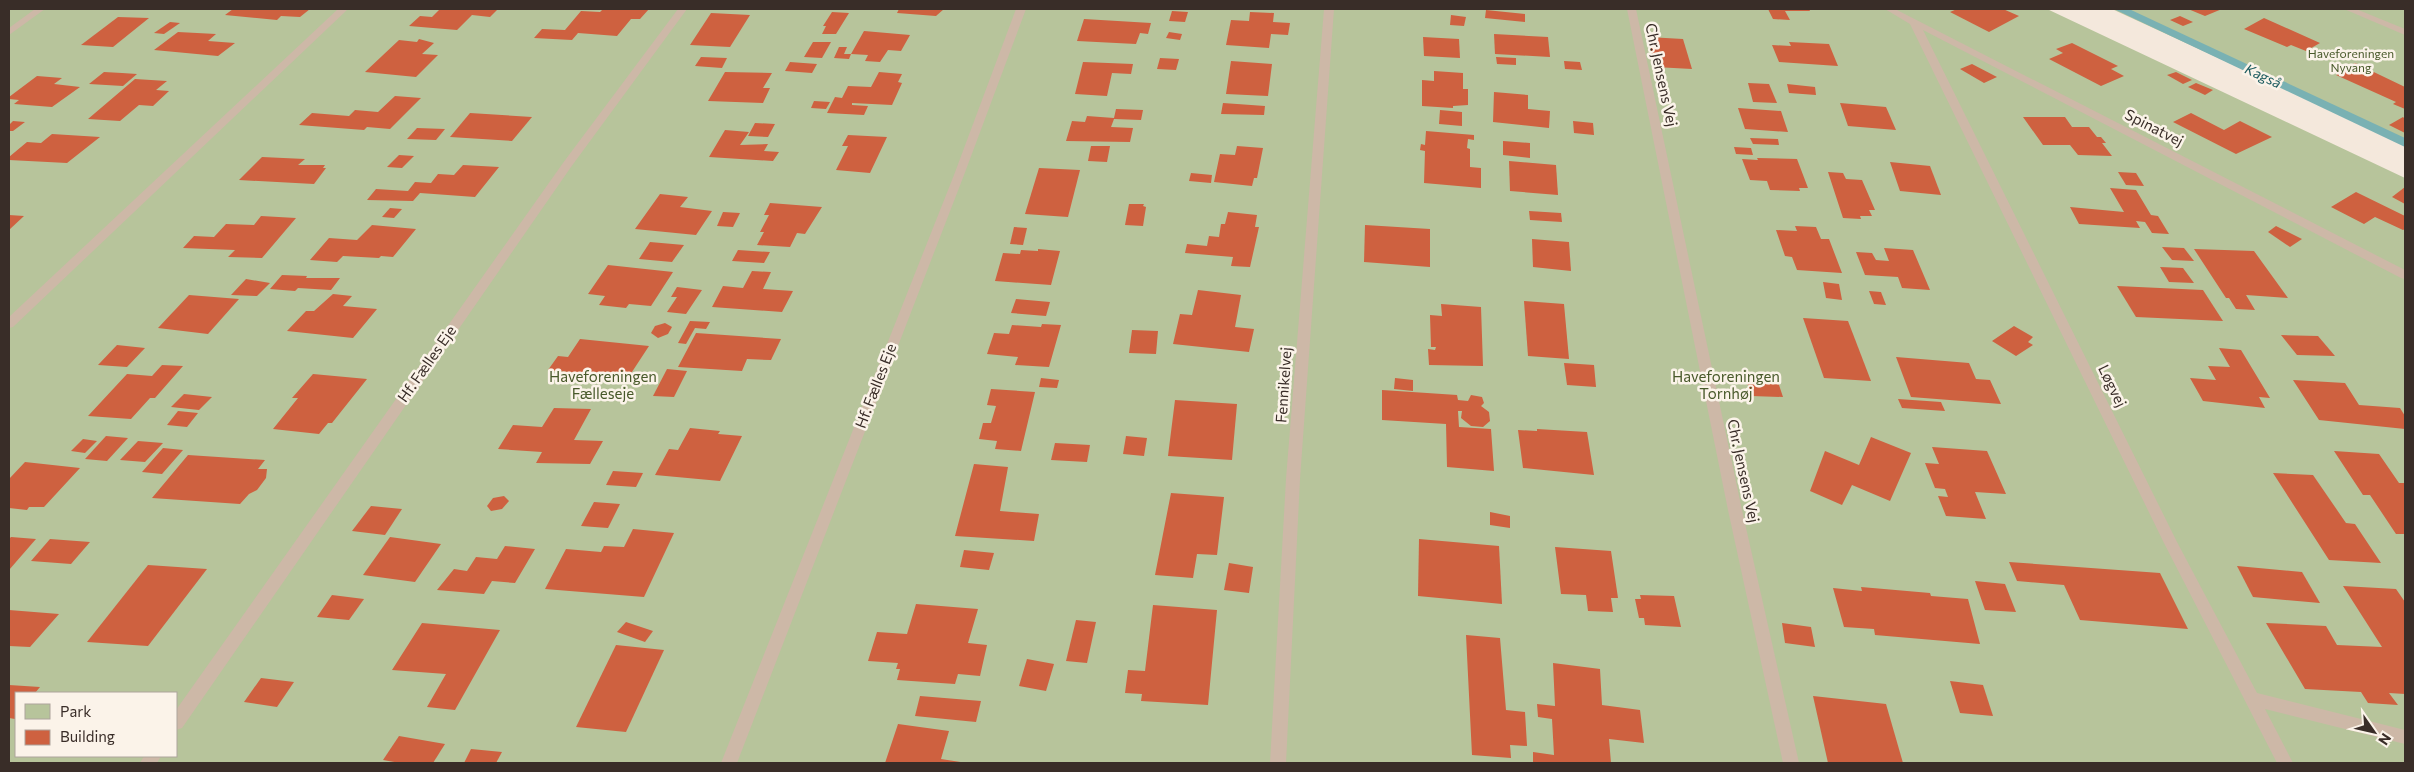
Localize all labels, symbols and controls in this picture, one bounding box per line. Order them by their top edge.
street label: Chr. Jensens Vej [1642,21,1682,128]
park label: Haveforeningen Nyvang [2308,46,2394,74]
water label: Kagså [2242,60,2284,91]
street label: Spinatvej [2122,105,2187,149]
street label: Hf. Fælles Eje [393,322,459,405]
street label: Hf. Fælles Eje [851,341,899,431]
street label: Fennikelvej [1271,346,1295,423]
street label: Løgvej [2095,361,2131,410]
park label: Haveforeningen Fælleseje [549,367,657,402]
park label: Haveforeningen Tornhøj [1672,367,1780,402]
street label: Chr. Jensens Vej [1724,417,1764,524]
legend [15,692,178,757]
text: Park [60,702,91,720]
north arrow [2349,707,2399,757]
text: Building [60,727,115,745]
text: N [2375,730,2395,749]

